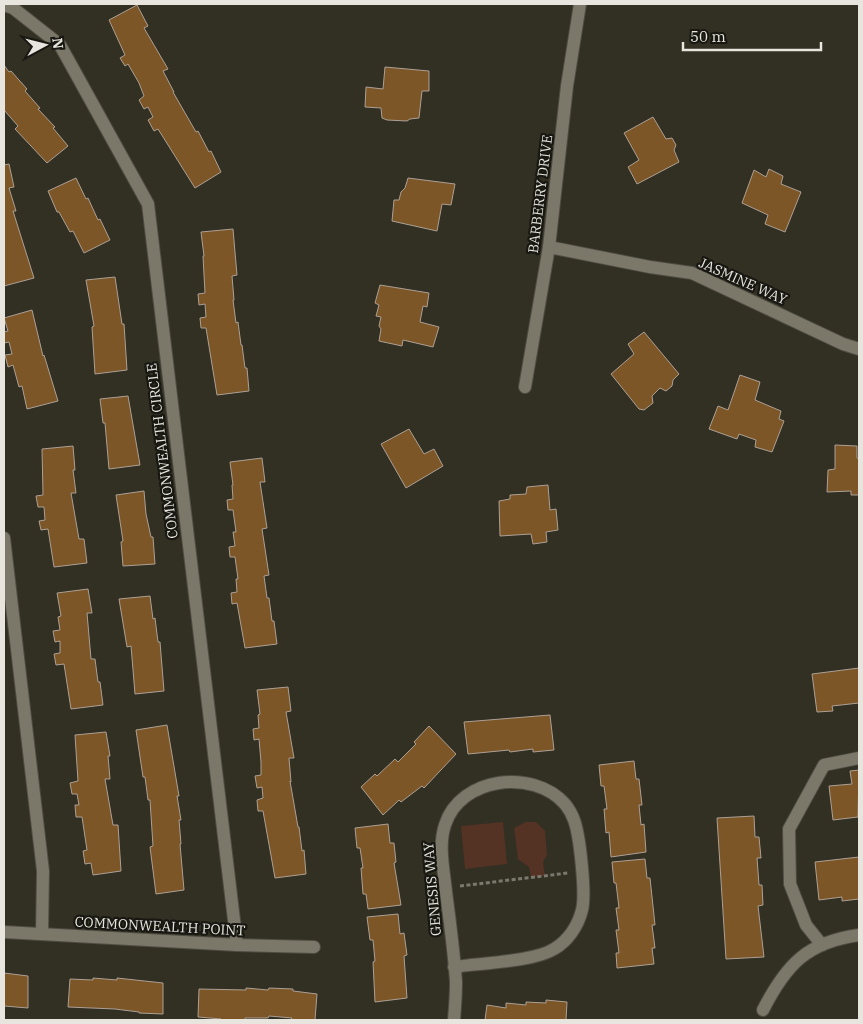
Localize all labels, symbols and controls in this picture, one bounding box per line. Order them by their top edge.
north arrow [20,20,70,70]
scale bar [683,20,820,52]
text: 50 m [690,27,726,46]
text: N [48,37,68,50]
street label: BARBERRY DRIVE [524,134,556,254]
street label: JASMINE WAY [696,253,790,309]
street label: COMMONWEALTH CIRCLE [142,362,182,540]
street label: GENESIS WAY [419,841,445,937]
street label: COMMONWEALTH POINT [74,913,246,939]

